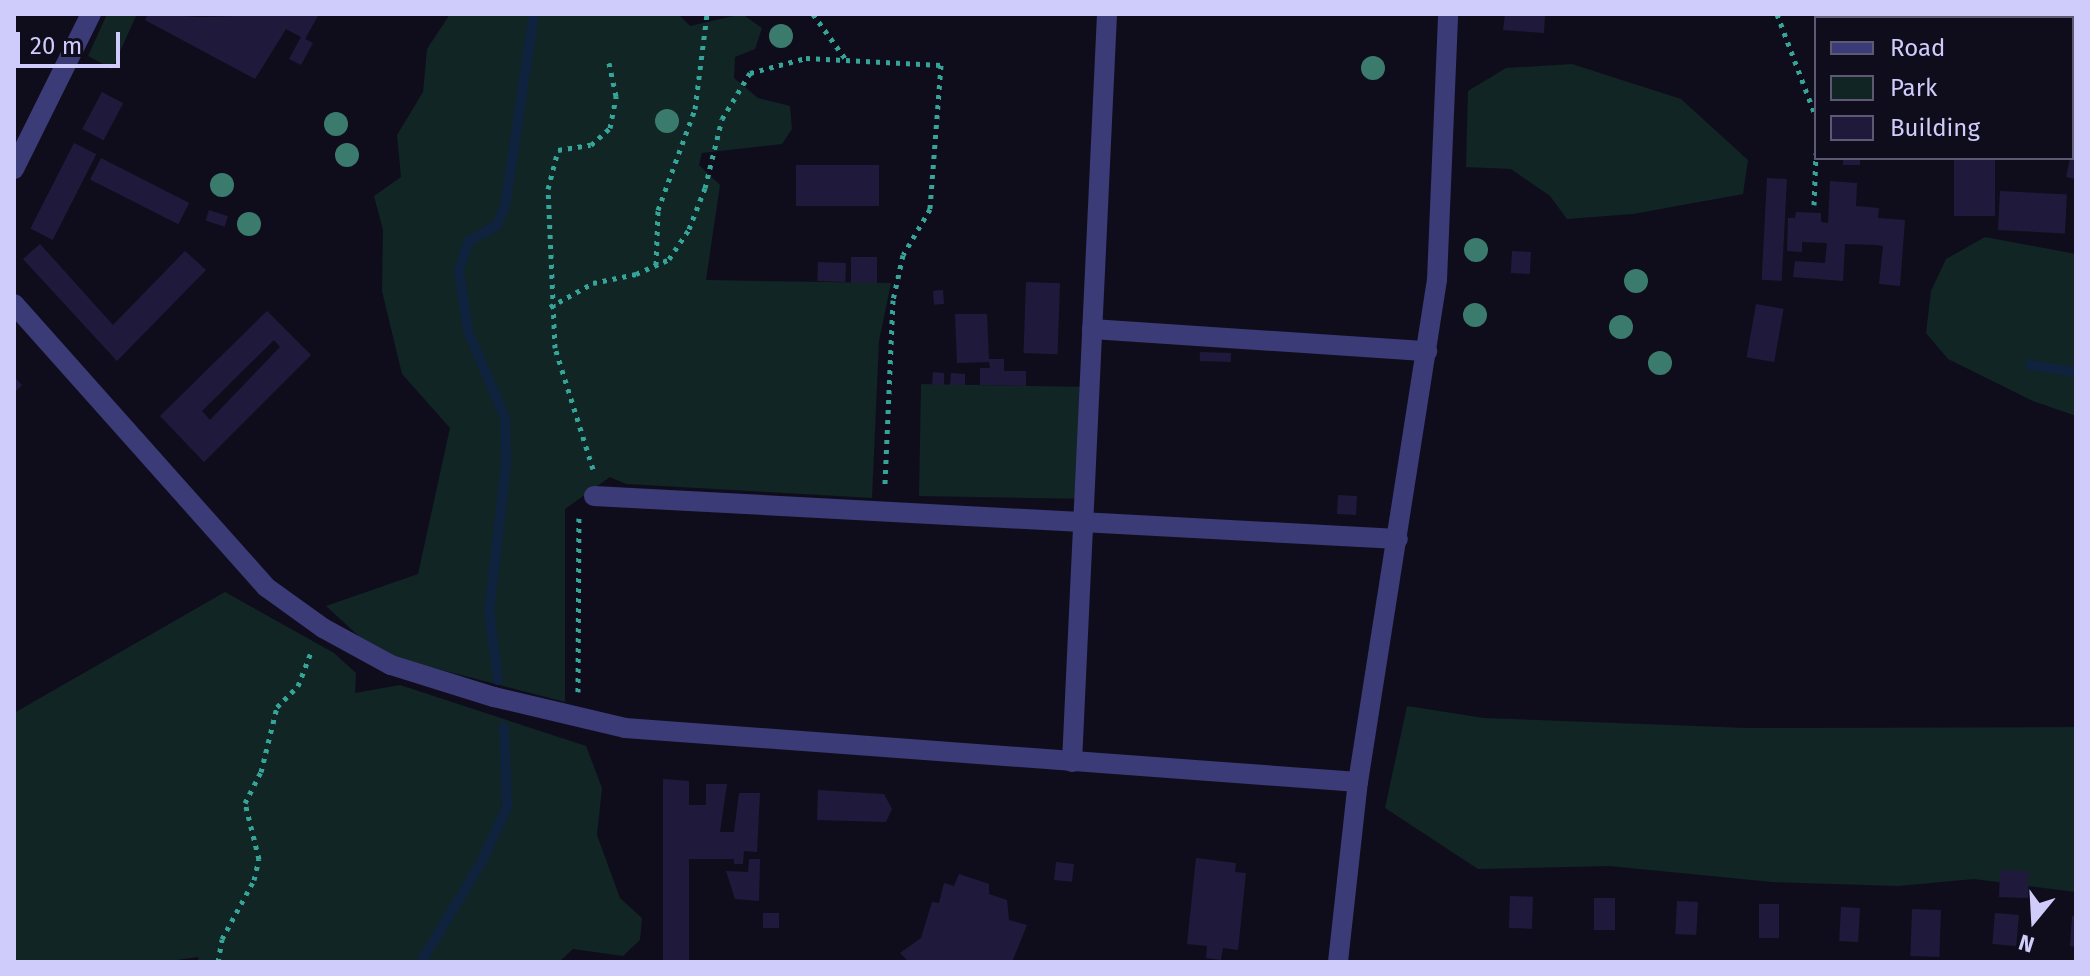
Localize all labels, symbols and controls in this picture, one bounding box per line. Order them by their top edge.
scale bar [20,16,124,66]
legend [1814,16,2074,160]
text: 20 m [30,32,82,60]
text: Road [1890,34,1945,62]
text: Park [1890,74,1937,102]
text: Building [1890,114,1980,142]
north arrow [1994,880,2074,960]
text: N [2015,928,2038,958]

